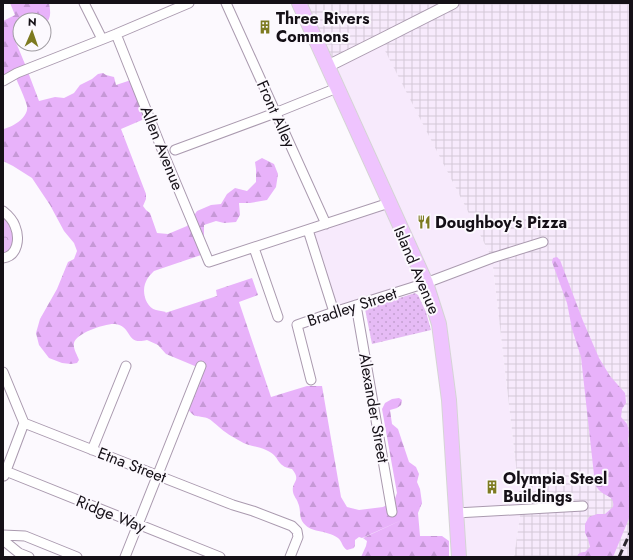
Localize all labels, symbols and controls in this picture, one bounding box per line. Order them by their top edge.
place label: Three Rivers Commons [276,7,370,48]
north arrow [12,12,52,52]
text: N [28,14,37,30]
building icon: Three Rivers Commons [257,19,273,35]
street label: Front Alley [251,77,301,152]
street label: Allen Avenue [135,102,189,194]
place label: Doughboy's Pizza [435,211,567,234]
restaurant icon: Doughboy's Pizza [416,214,432,230]
street label: Island Avenue [388,222,446,318]
street label: Bradley Street [304,282,400,332]
street label: Alexander Street [353,351,395,465]
street label: Etna Street [94,441,170,489]
place label: Olympia Steel Buildings [503,467,607,508]
building icon: Olympia Steel Buildings [484,479,500,495]
street label: Ridge Way [73,490,150,539]

